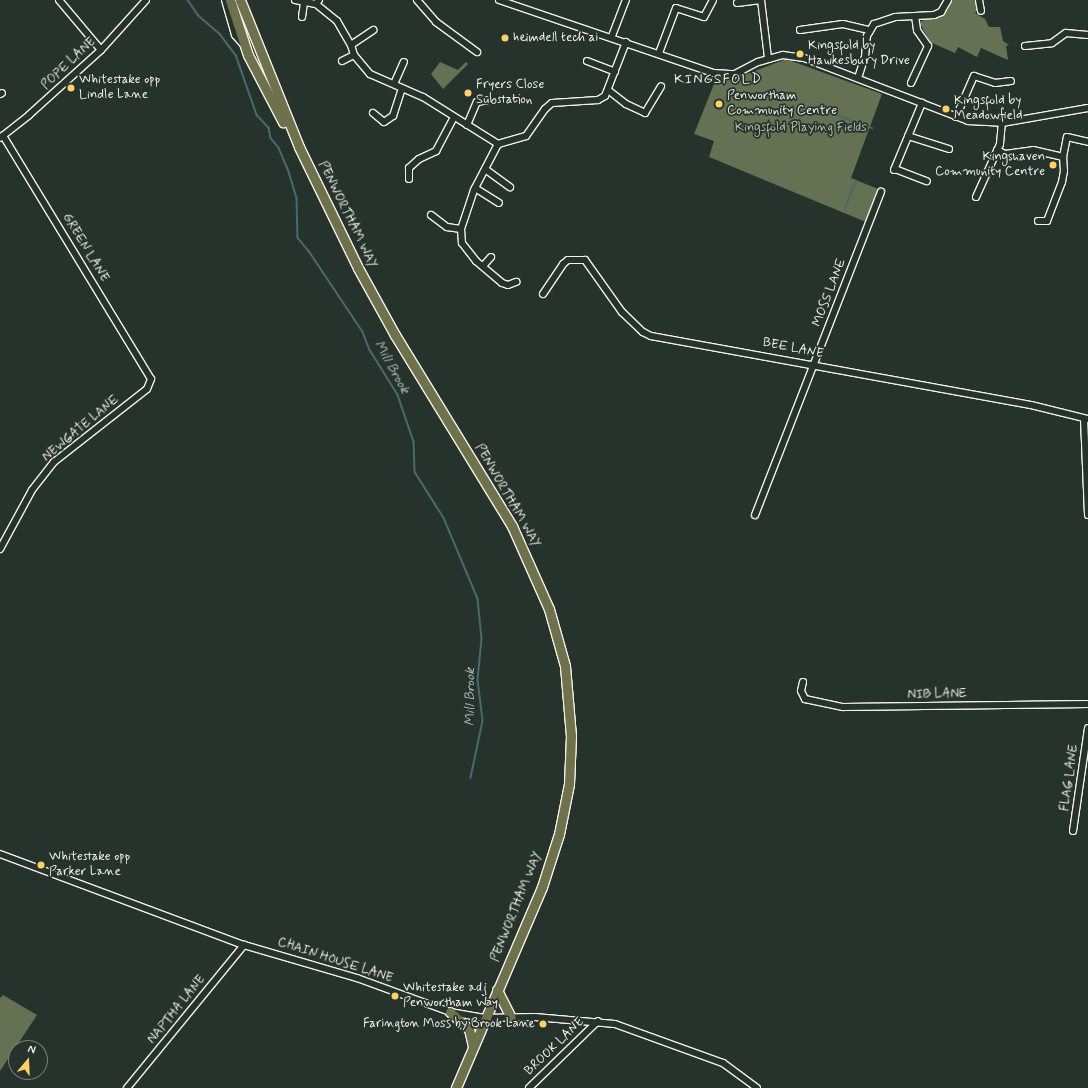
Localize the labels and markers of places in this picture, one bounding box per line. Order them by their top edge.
place label: heimdell tech ai [513,30,601,46]
marker: heimdell tech ai [500,33,510,43]
place label: Kingsfold by Hawkesbury Drive [808,39,909,70]
marker: Kingsfold by Hawkesbury Drive [795,49,805,59]
place label: Whitestake opp Lindle Lane [79,73,161,104]
place label: Fryers Close Substation [476,78,544,109]
marker: Whitestake opp Lindle Lane [66,83,76,93]
marker: Fryers Close Substation [463,88,473,98]
place label: Penwortham Community Centre [727,89,837,120]
place label: Kingsfold by Meadowfield [954,94,1023,125]
marker: Penwortham Community Centre [714,99,724,109]
marker: Kingsfold by Meadowfield [941,104,951,114]
place label: Kingshaven Community Centre [935,150,1045,181]
marker: Kingshaven Community Centre [1048,160,1058,170]
place label: Whitestake opp Parker Lane [49,850,131,881]
marker: Whitestake opp Parker Lane [36,860,46,870]
place label: Whitestake adj Penwortham Way [403,981,501,1012]
marker: Whitestake adj Penwortham Way [390,991,400,1001]
place label: Farington Moss by Brook Lane [365,1016,535,1032]
marker: Farington Moss by Brook Lane [538,1019,548,1029]

